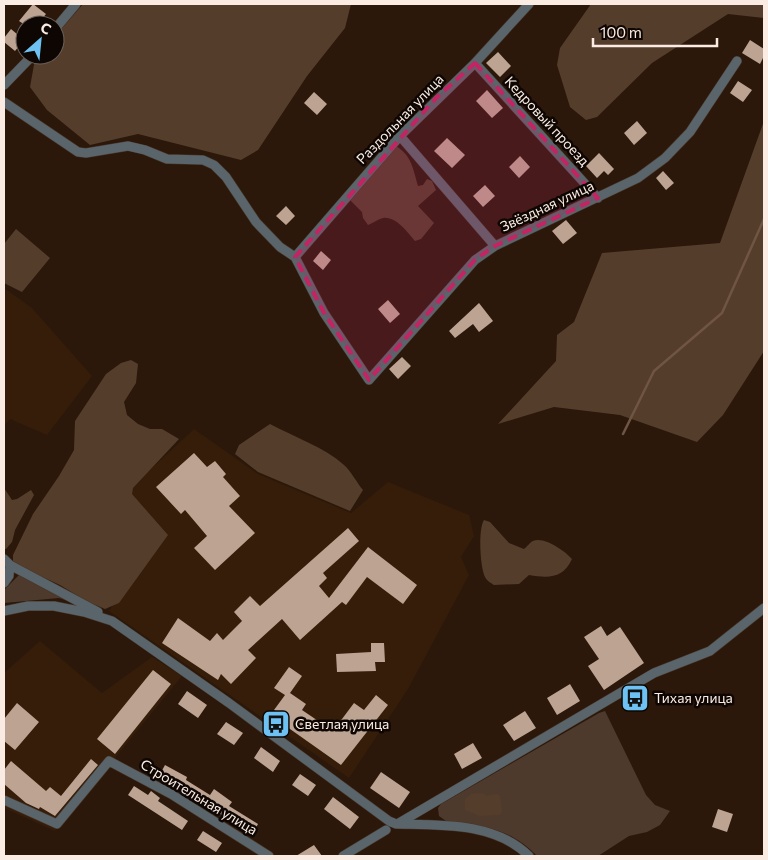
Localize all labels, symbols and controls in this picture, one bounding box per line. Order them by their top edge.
north arrow [15,15,65,65]
scale bar [593,15,717,47]
text: С [38,18,54,38]
text: 100 m [600,23,642,41]
street label: Раздольная улица [353,70,447,167]
street label: Кедровый проезд [502,72,593,169]
street label: Звёздная улица [497,176,596,235]
bus stop icon: Тихая улица [620,683,650,713]
place label: Тихая улица [654,689,733,706]
bus stop icon: Светлая улица [261,709,291,739]
place label: Светлая улица [295,715,389,732]
street label: Строительная улица [138,755,261,838]

